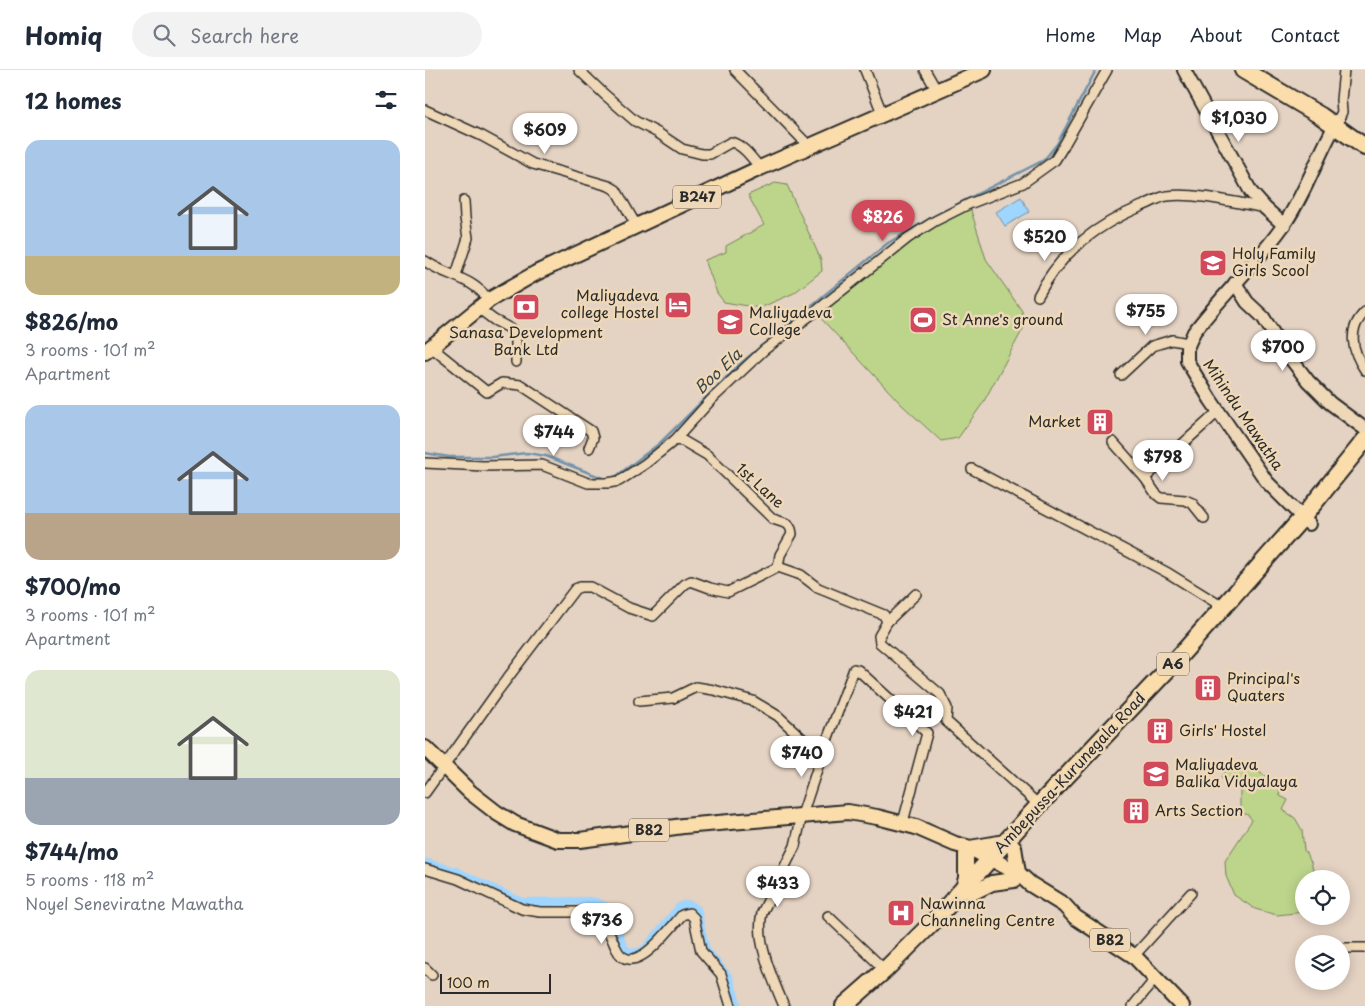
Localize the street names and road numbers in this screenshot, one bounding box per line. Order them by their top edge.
road number: B247 [673,185,721,208]
street label: Mihindu Mawatha [1198,354,1290,475]
street label: 1st Lane [732,457,790,513]
road number: A6 [1157,652,1189,676]
street label: Ambepussa-Kurunegala Road [988,686,1150,858]
road number: B82 [629,818,669,842]
road number: B82 [1090,928,1130,952]

